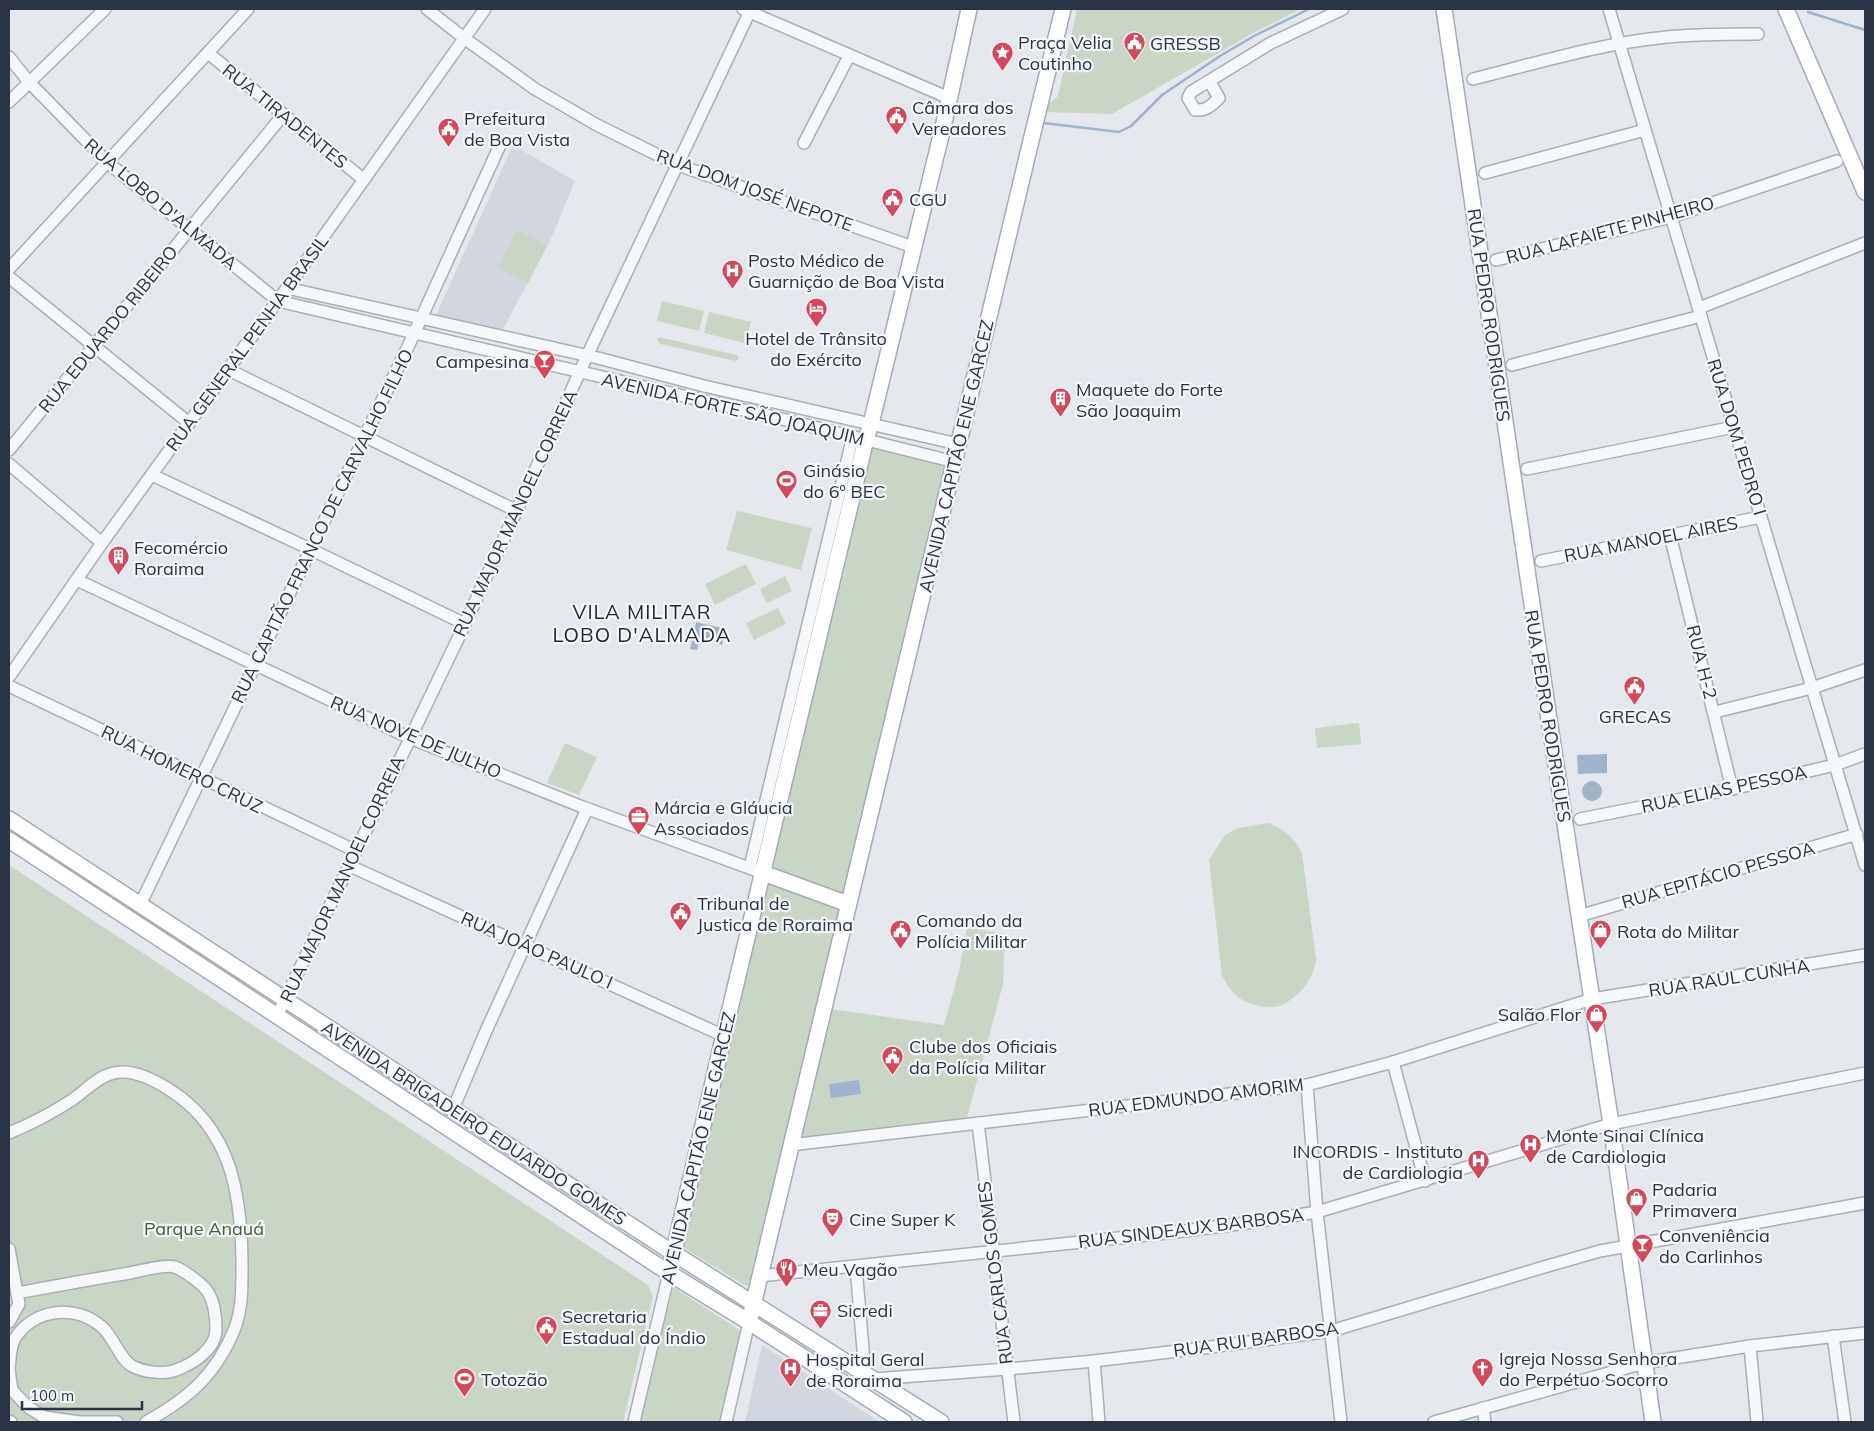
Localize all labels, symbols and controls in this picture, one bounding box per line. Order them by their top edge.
place label: Praça Velia Coutinho [1018,31,1112,75]
public building icon: GRESSB [1122,31,1146,62]
place label: GRESSB [1150,32,1221,55]
place icon: Praça Velia Coutinho [990,40,1014,71]
street label: RUA TIRADENTES [218,58,352,174]
place label: Câmara dos Vereadores [912,96,1014,140]
public building icon: Câmara dos Vereadores [884,105,908,136]
place label: Prefeitura de Boa Vista [464,107,570,151]
public building icon: Prefeitura de Boa Vista [436,116,460,147]
street label: RUA LOBO D'ALMADA [80,133,242,275]
street label: RUA DOM JOSÉ NEPOTE [654,144,856,236]
public building icon: CGU [881,187,905,218]
place label: CGU [909,188,947,211]
street label: RUA LAFAIETE PINHEIRO [1503,191,1717,269]
street label: RUA PEDRO RODRIGUES [1463,207,1515,423]
street label: RUA GENERAL PENHA BRASIL [161,230,333,456]
street label: RUA EDUARDO RIBEIRO [33,241,183,417]
place label: Posto Médico de Guarnição de Boa Vista [748,249,945,293]
hospital icon: Posto Médico de Guarnição de Boa Vista [720,258,744,289]
hotel icon: Hotel de Trânsito do Exército [804,296,828,327]
street label: AVENIDA CAPITÃO ENE GARCEZ [913,317,999,595]
place label: Hotel de Trânsito do Exército [745,327,887,371]
street label: RUA CAPITÃO FRANCO DE CARVALHO FILHO [226,345,418,707]
bar icon: Campesina [533,349,557,380]
place label: Campesina [435,350,529,373]
street label: RUA DOM PEDRO I [1702,356,1772,518]
street label: AVENIDA FORTE SÃO JOAQUIM [599,368,867,450]
place label: Maquete do Forte São Joaquim [1076,378,1223,422]
street label: RUA MAJOR MANOEL CORREIA [448,386,582,640]
building icon: Maquete do Forte São Joaquim [1048,387,1072,418]
place label: Ginásio do 6º BEC [803,459,886,503]
sports icon: Ginásio do 6º BEC [775,468,799,499]
street label: RUA MANOEL AIRES [1562,511,1740,567]
place label: Fecomércio Roraima [134,536,228,580]
building icon: Fecomércio Roraima [106,545,130,576]
district label: VILA MILITAR LOBO D'ALMADA [552,599,732,647]
street label: RUA PEDRO RODRIGUES [1520,608,1576,824]
street label: RUA H-2 [1682,622,1722,702]
public building icon: GRECAS [1623,674,1647,705]
street label: RUA NOVE DE JULHO [327,691,505,783]
place label: GRECAS [1599,705,1671,728]
street label: RUA HOMERO CRUZ [98,720,267,818]
street label: RUA MAJOR MANOEL CORREIA [275,752,409,1006]
street label: RUA ELIAS PESSOA [1639,760,1809,818]
place label: Márcia e Gláucia Associados [654,796,792,840]
office icon: Márcia e Gláucia Associados [626,805,650,836]
street label: RUA EPITÁCIO PESSOA [1619,836,1817,914]
place label: Tribunal de Justica de Roraima [697,892,853,936]
public building icon: Tribunal de Justica de Roraima [669,901,693,932]
street label: RUA JOÃO PAULO I [458,906,616,994]
place label: Comando da Polícia Militar [916,909,1027,953]
public building icon: Comando da Polícia Militar [888,918,912,949]
shop icon: Rota do Militar [1589,919,1613,950]
place label: Rota do Militar [1617,920,1739,943]
street label: RUA RAUL CUNHA [1647,954,1811,1002]
shop icon: Salão Flor [1585,1002,1609,1033]
place label: Salão Flor [1498,1003,1581,1026]
street label: AVENIDA CAPITÃO ENE GARCEZ [655,1009,741,1287]
street label: AVENIDA BRIGADEIRO EDUARDO GOMES [317,1016,631,1230]
place label: Clube dos Oficiais da Polícia Militar [909,1035,1057,1079]
public building icon: Clube dos Oficiais da Polícia Militar [881,1044,905,1075]
street label: RUA EDMUNDO AMORIM [1087,1072,1305,1122]
place label: Monte Sinai Clínica de Cardiologia [1546,1124,1704,1168]
hospital icon: Monte Sinai Clínica de Cardiologia [1518,1133,1542,1164]
place label: INCORDIS - Instituto de Cardiologia [1292,1140,1463,1184]
hospital icon: INCORDIS - Instituto de Cardiologia [1467,1149,1491,1180]
place label: Padaria Primavera [1652,1178,1737,1222]
street label: RUA CARLOS GOMES [972,1180,1018,1366]
shop icon: Padaria Primavera [1624,1187,1648,1218]
street label: RUA SINDEAUX BARBOSA [1077,1203,1305,1253]
theatre icon: Cine Super K [821,1207,845,1238]
place label: Cine Super K [849,1208,956,1231]
park label: Parque Anauá [144,1217,264,1240]
place label: Conveniência do Carlinhos [1659,1224,1770,1268]
bar icon: Conveniência do Carlinhos [1631,1233,1655,1264]
restaurant icon: Meu Vagão [775,1257,799,1288]
place label: Meu Vagão [803,1258,898,1281]
office icon: Sicredi [809,1298,833,1329]
place label: Sicredi [837,1299,893,1322]
place label: Secretaria Estadual do Índio [562,1305,706,1349]
public building icon: Secretaria Estadual do Índio [534,1314,558,1345]
street label: RUA RUI BARBOSA [1172,1316,1340,1362]
place label: Igreja Nossa Senhora do Perpétuo Socorro [1499,1347,1677,1391]
place label: Hospital Geral de Roraima [806,1348,925,1392]
church icon: Igreja Nossa Senhora do Perpétuo Socorro [1471,1356,1495,1387]
hospital icon: Hospital Geral de Roraima [778,1357,802,1388]
sports icon: Totozão [453,1367,477,1398]
place label: Totozão [481,1368,547,1391]
scale bar [22,1378,142,1410]
text: 100 m [30,1386,74,1405]

